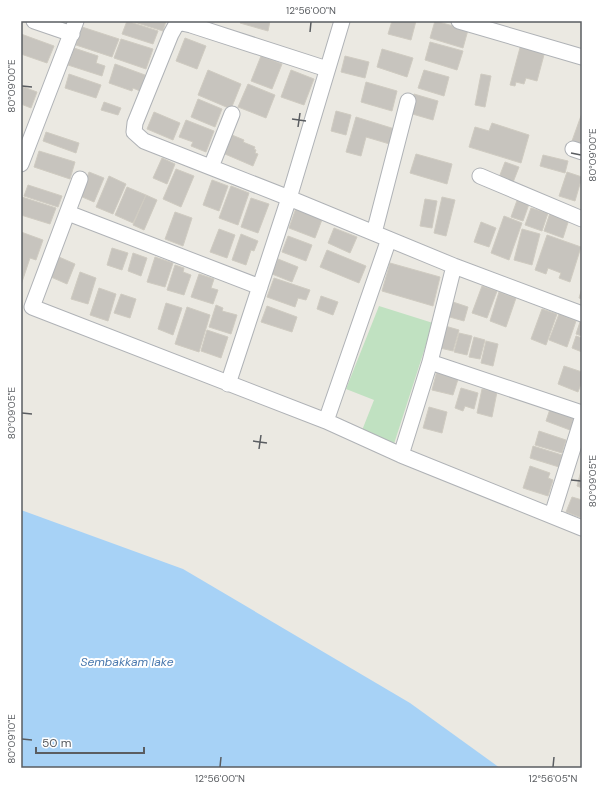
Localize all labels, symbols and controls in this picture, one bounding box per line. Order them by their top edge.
text: 12°56'00"N [286,4,336,17]
text: 80°09'00"E [5,59,18,113]
text: 80°09'00"E [586,128,599,182]
text: 80°09'05"E [5,386,18,439]
text: 80°09'05"E [586,454,599,507]
water label: Sembakkam lake [80,654,174,670]
text: 80°09'10"E [5,714,18,764]
scale bar [36,729,144,755]
text: 50 m [42,735,71,751]
text: 12°56'00"N [195,772,245,785]
text: 12°56'05"N [529,772,578,785]

